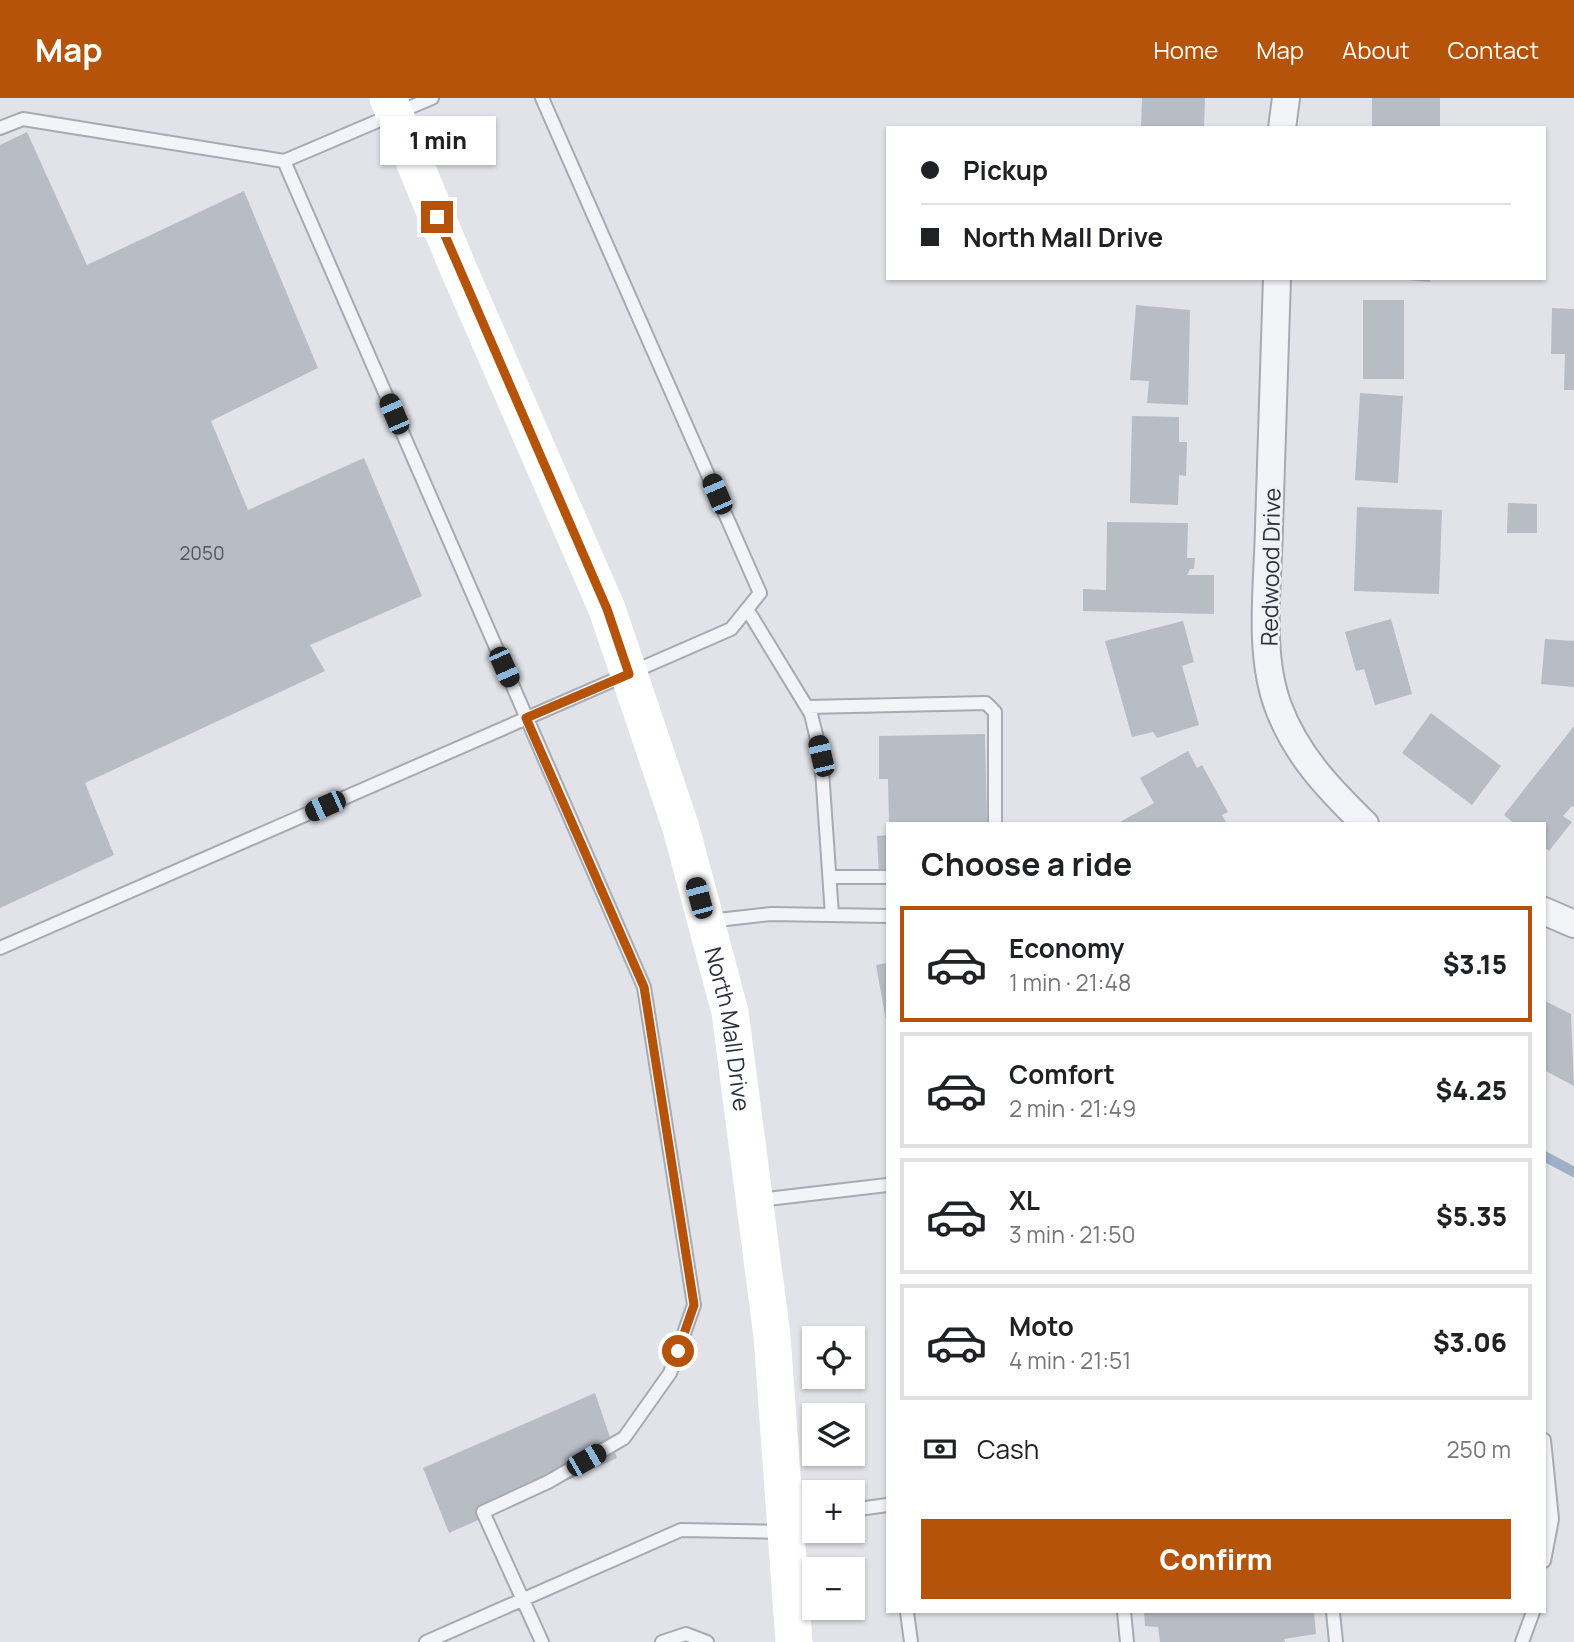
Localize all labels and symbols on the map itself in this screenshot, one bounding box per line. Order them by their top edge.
callout: 1 min [379,116,495,164]
route end [421,201,453,233]
car [377,391,412,437]
car [700,471,735,517]
street label: Redwood Drive [1253,488,1287,646]
house number: 2050 [180,540,224,566]
car [486,644,523,690]
car [807,733,836,779]
car [302,788,349,824]
car [684,875,715,921]
street label: North Mall Drive [697,943,759,1113]
route start [662,1335,694,1367]
car [563,1440,610,1480]

